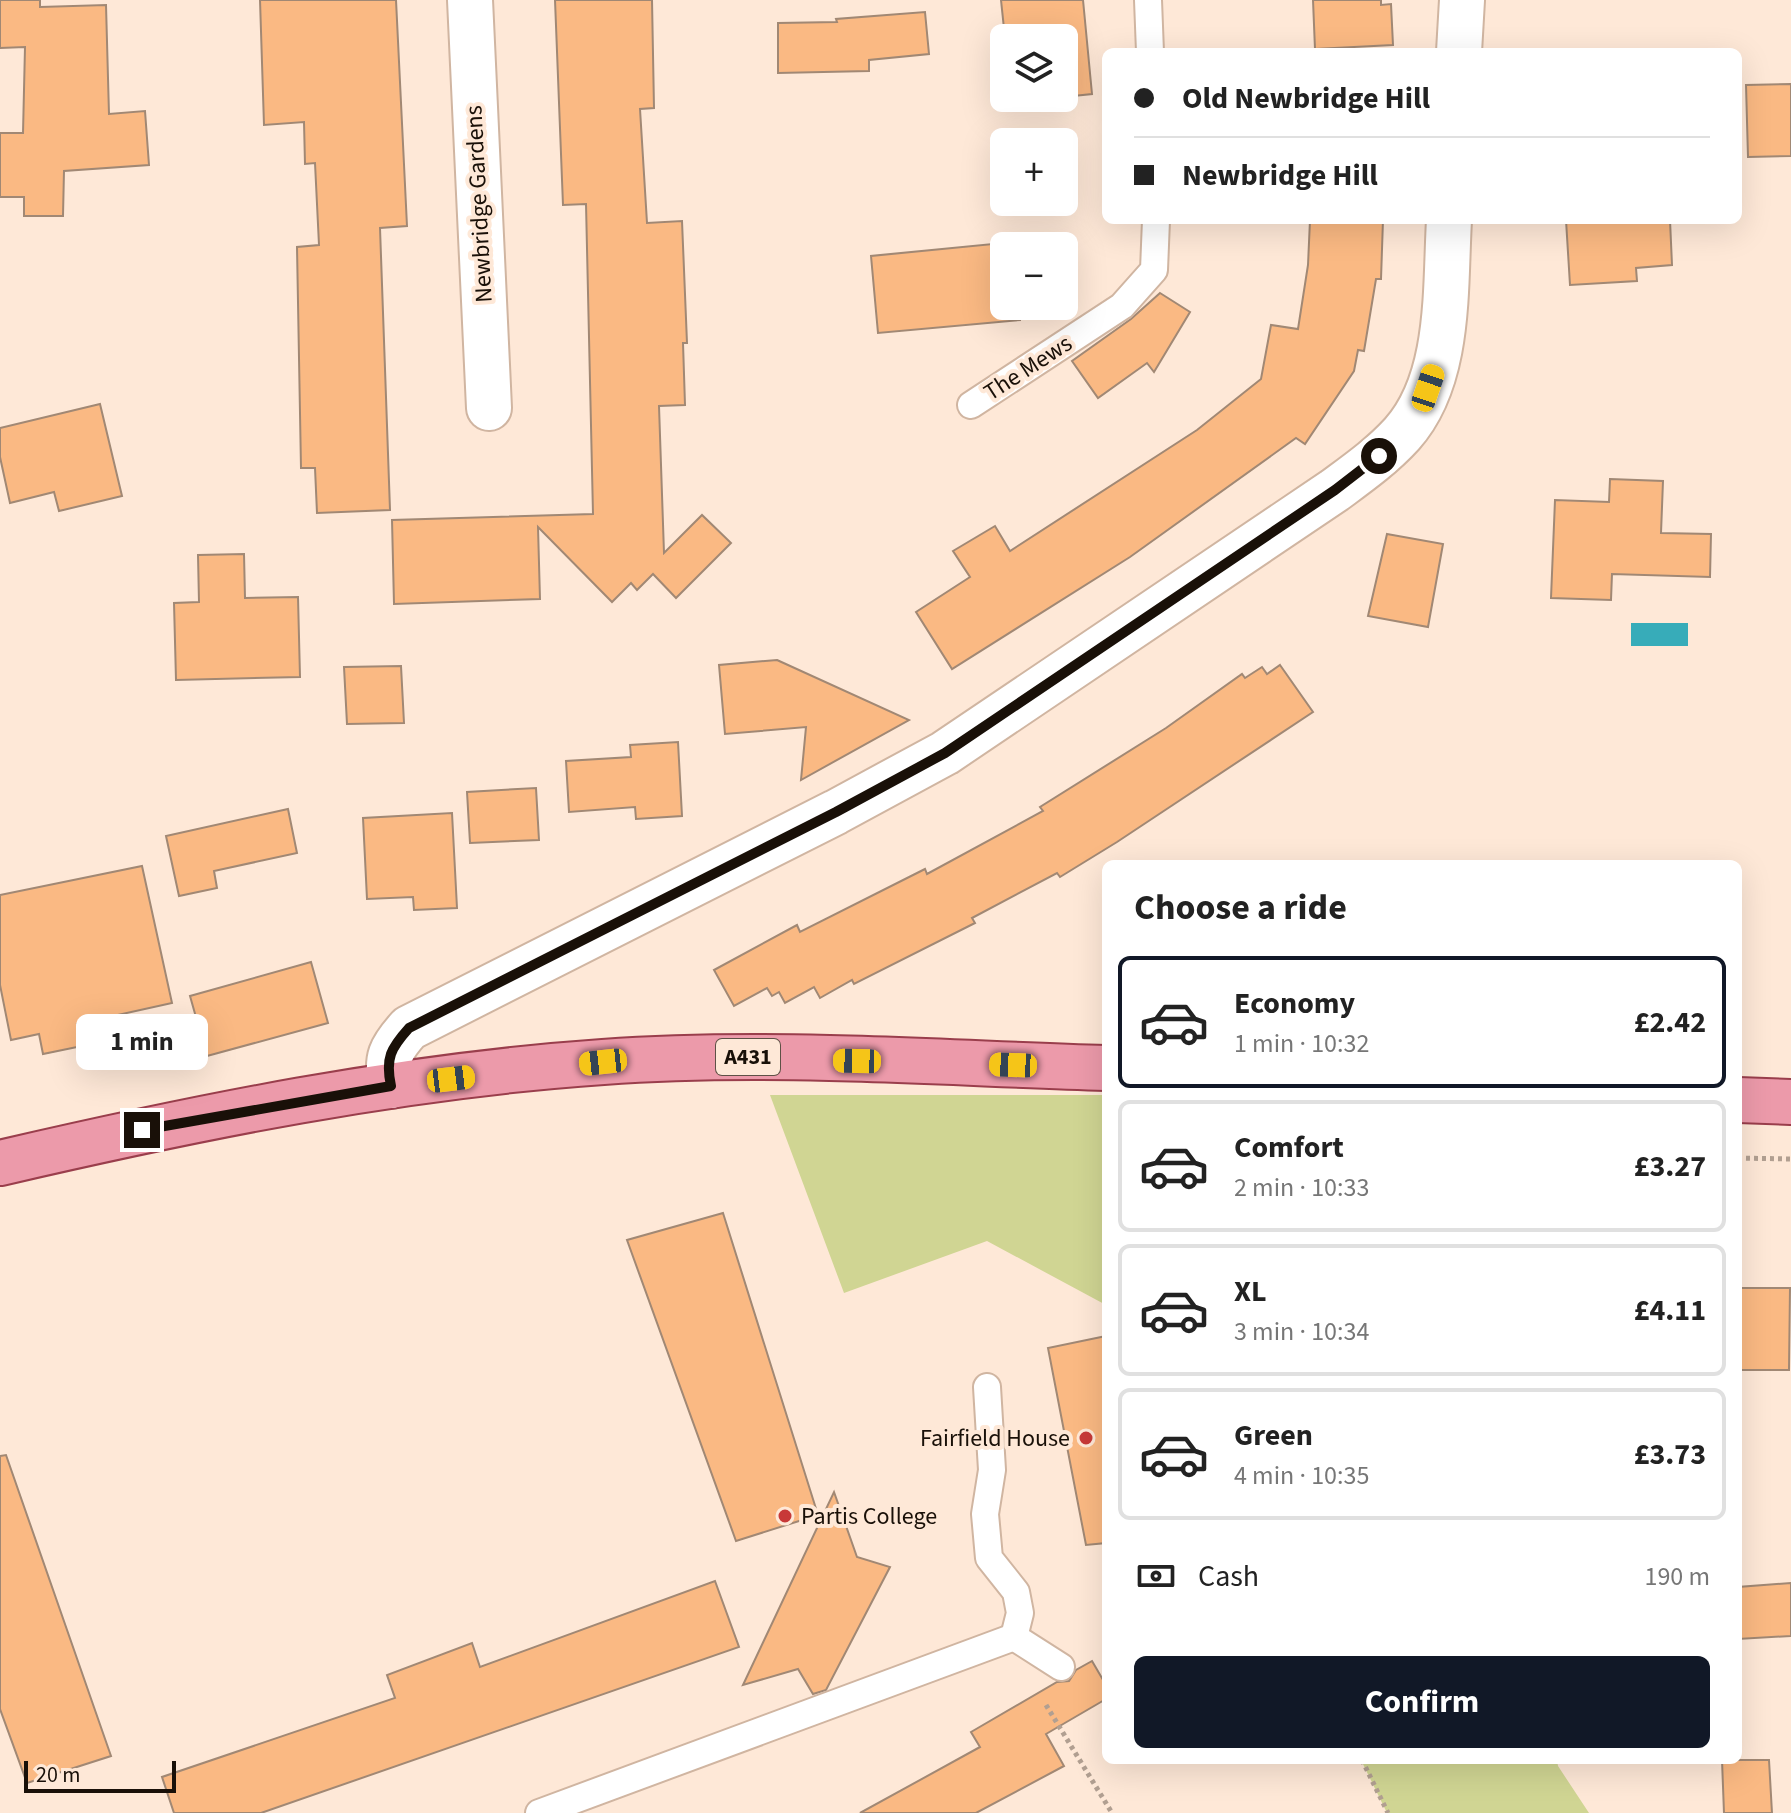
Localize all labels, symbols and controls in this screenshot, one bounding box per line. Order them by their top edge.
map controls [990,24,1078,320]
button: layers [990,24,1078,112]
text: Old Newbridge Hill [1182,77,1430,120]
street label: Newbridge Gardens [456,104,502,304]
button: + [990,128,1078,216]
text: Newbridge Hill [1182,154,1378,197]
button: − [990,232,1078,320]
street label: The Mews [977,326,1079,410]
car [1409,361,1447,415]
route start [1361,438,1397,474]
text: Choose a ride [1134,882,1347,933]
text: Economy [1234,982,1355,1025]
icon: car [1138,986,1210,1058]
text: £2.42 [1634,1001,1706,1044]
callout: 1 min [76,1014,208,1070]
text: 1 min [110,1023,174,1060]
text: 1 min · 10:32 [1234,1025,1369,1062]
road number: A431 [716,1039,780,1075]
car [578,1048,628,1076]
car [833,1049,881,1073]
car [989,1052,1037,1078]
car [426,1064,476,1094]
route end [124,1112,160,1148]
text: Comfort [1234,1126,1344,1169]
icon: car [1138,1130,1210,1202]
text: £3.27 [1634,1145,1706,1188]
text: 2 min · 10:33 [1234,1169,1369,1206]
text: XL [1234,1270,1267,1313]
icon: car [1138,1274,1210,1346]
text: £4.11 [1634,1289,1706,1332]
text: 3 min · 10:34 [1234,1313,1369,1350]
text: Green [1234,1414,1313,1457]
icon: car [1138,1418,1210,1490]
place label: Fairfield House [920,1421,1070,1456]
marker: Fairfield House [1077,1429,1095,1447]
text: £3.73 [1634,1433,1706,1476]
text: 4 min · 10:35 [1234,1457,1369,1494]
place label: Partis College [801,1499,937,1534]
marker: Partis College [776,1507,794,1525]
icon: cash [1134,1554,1178,1598]
text: Cash [1198,1555,1259,1598]
text: 190 m [1644,1558,1710,1595]
button: Confirm [1134,1656,1710,1748]
scale bar [24,1757,176,1793]
text: 20 m [36,1759,81,1791]

